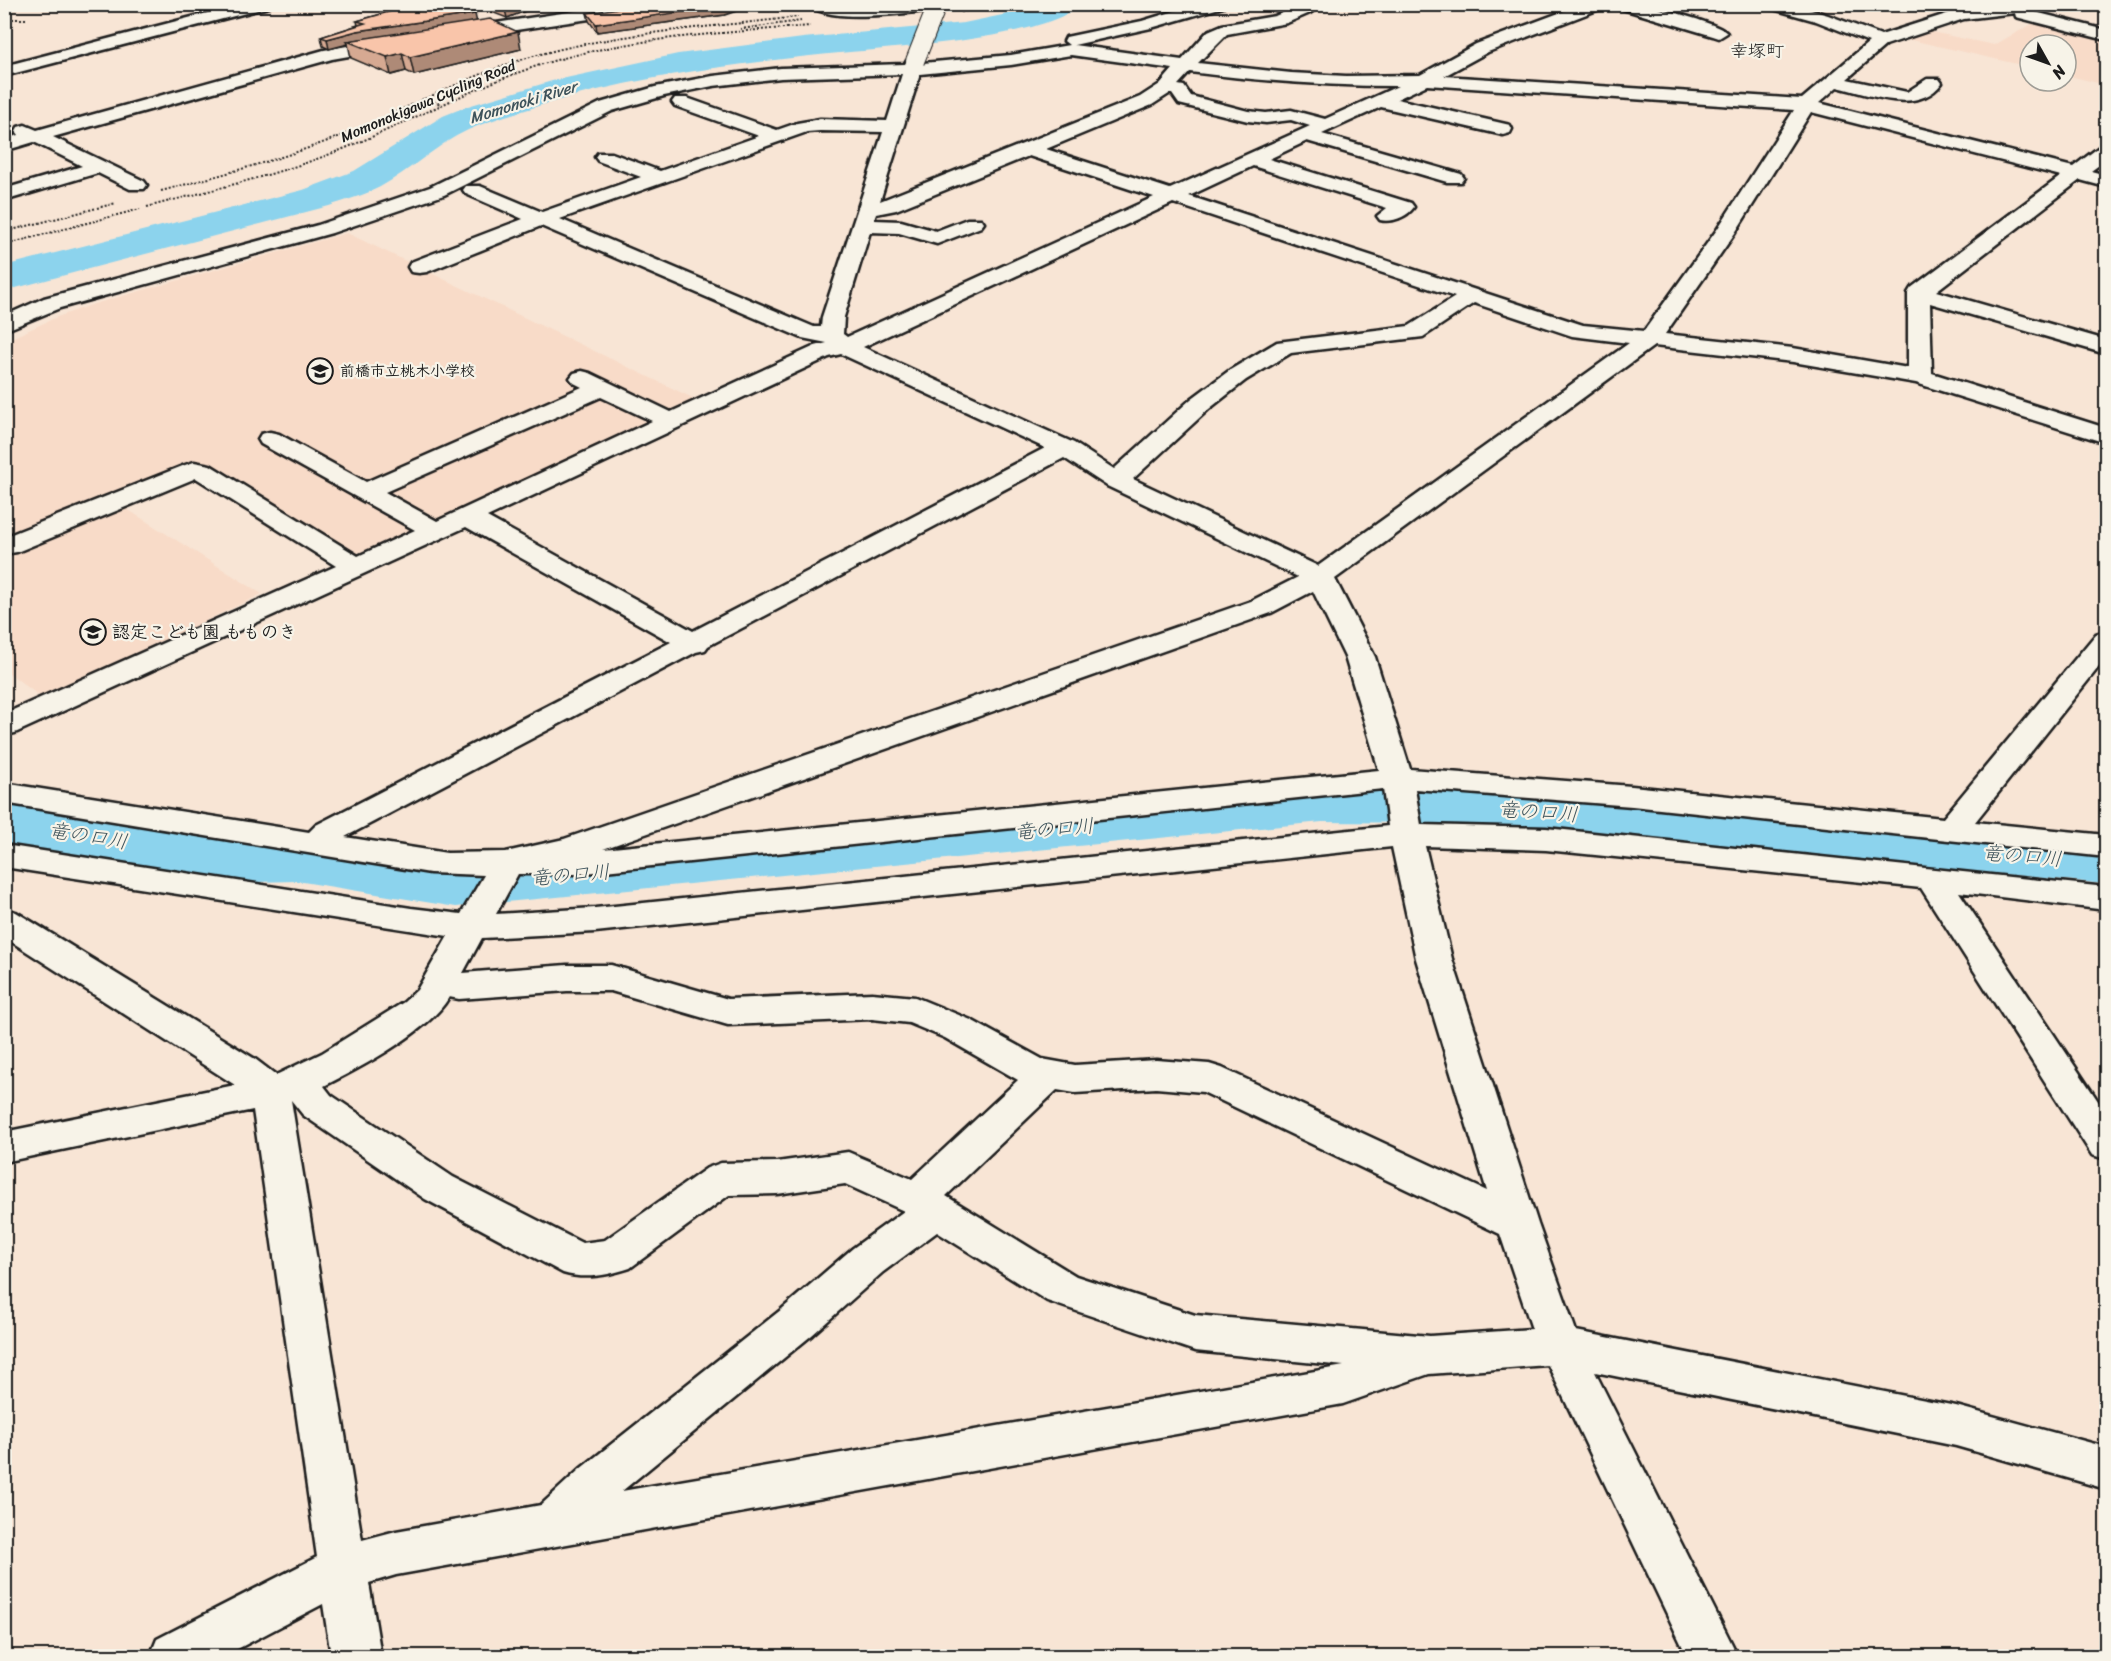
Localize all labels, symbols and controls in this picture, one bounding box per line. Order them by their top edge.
north arrow [2018,33,2078,93]
district label: 幸塚町 [1730,35,1784,67]
street label: Momonokigawa Cycling Road [336,52,521,150]
text: N [2044,58,2074,87]
water label: Momonoki River [466,71,584,132]
school or university icon: 前橋市立桃木小学校 [305,356,335,386]
place label: 前橋市立桃木小学校 [340,358,475,384]
place label: 認定こども園 もものき [112,616,297,648]
school or university icon: 認定こども園 もものき [78,617,108,647]
water label: 竜の口川 [1497,792,1579,832]
water label: 竜の口川 [1013,808,1095,850]
water label: 竜の口川 [46,812,130,860]
water label: 竜の口川 [1981,835,2063,877]
water label: 竜の口川 [529,854,611,896]

